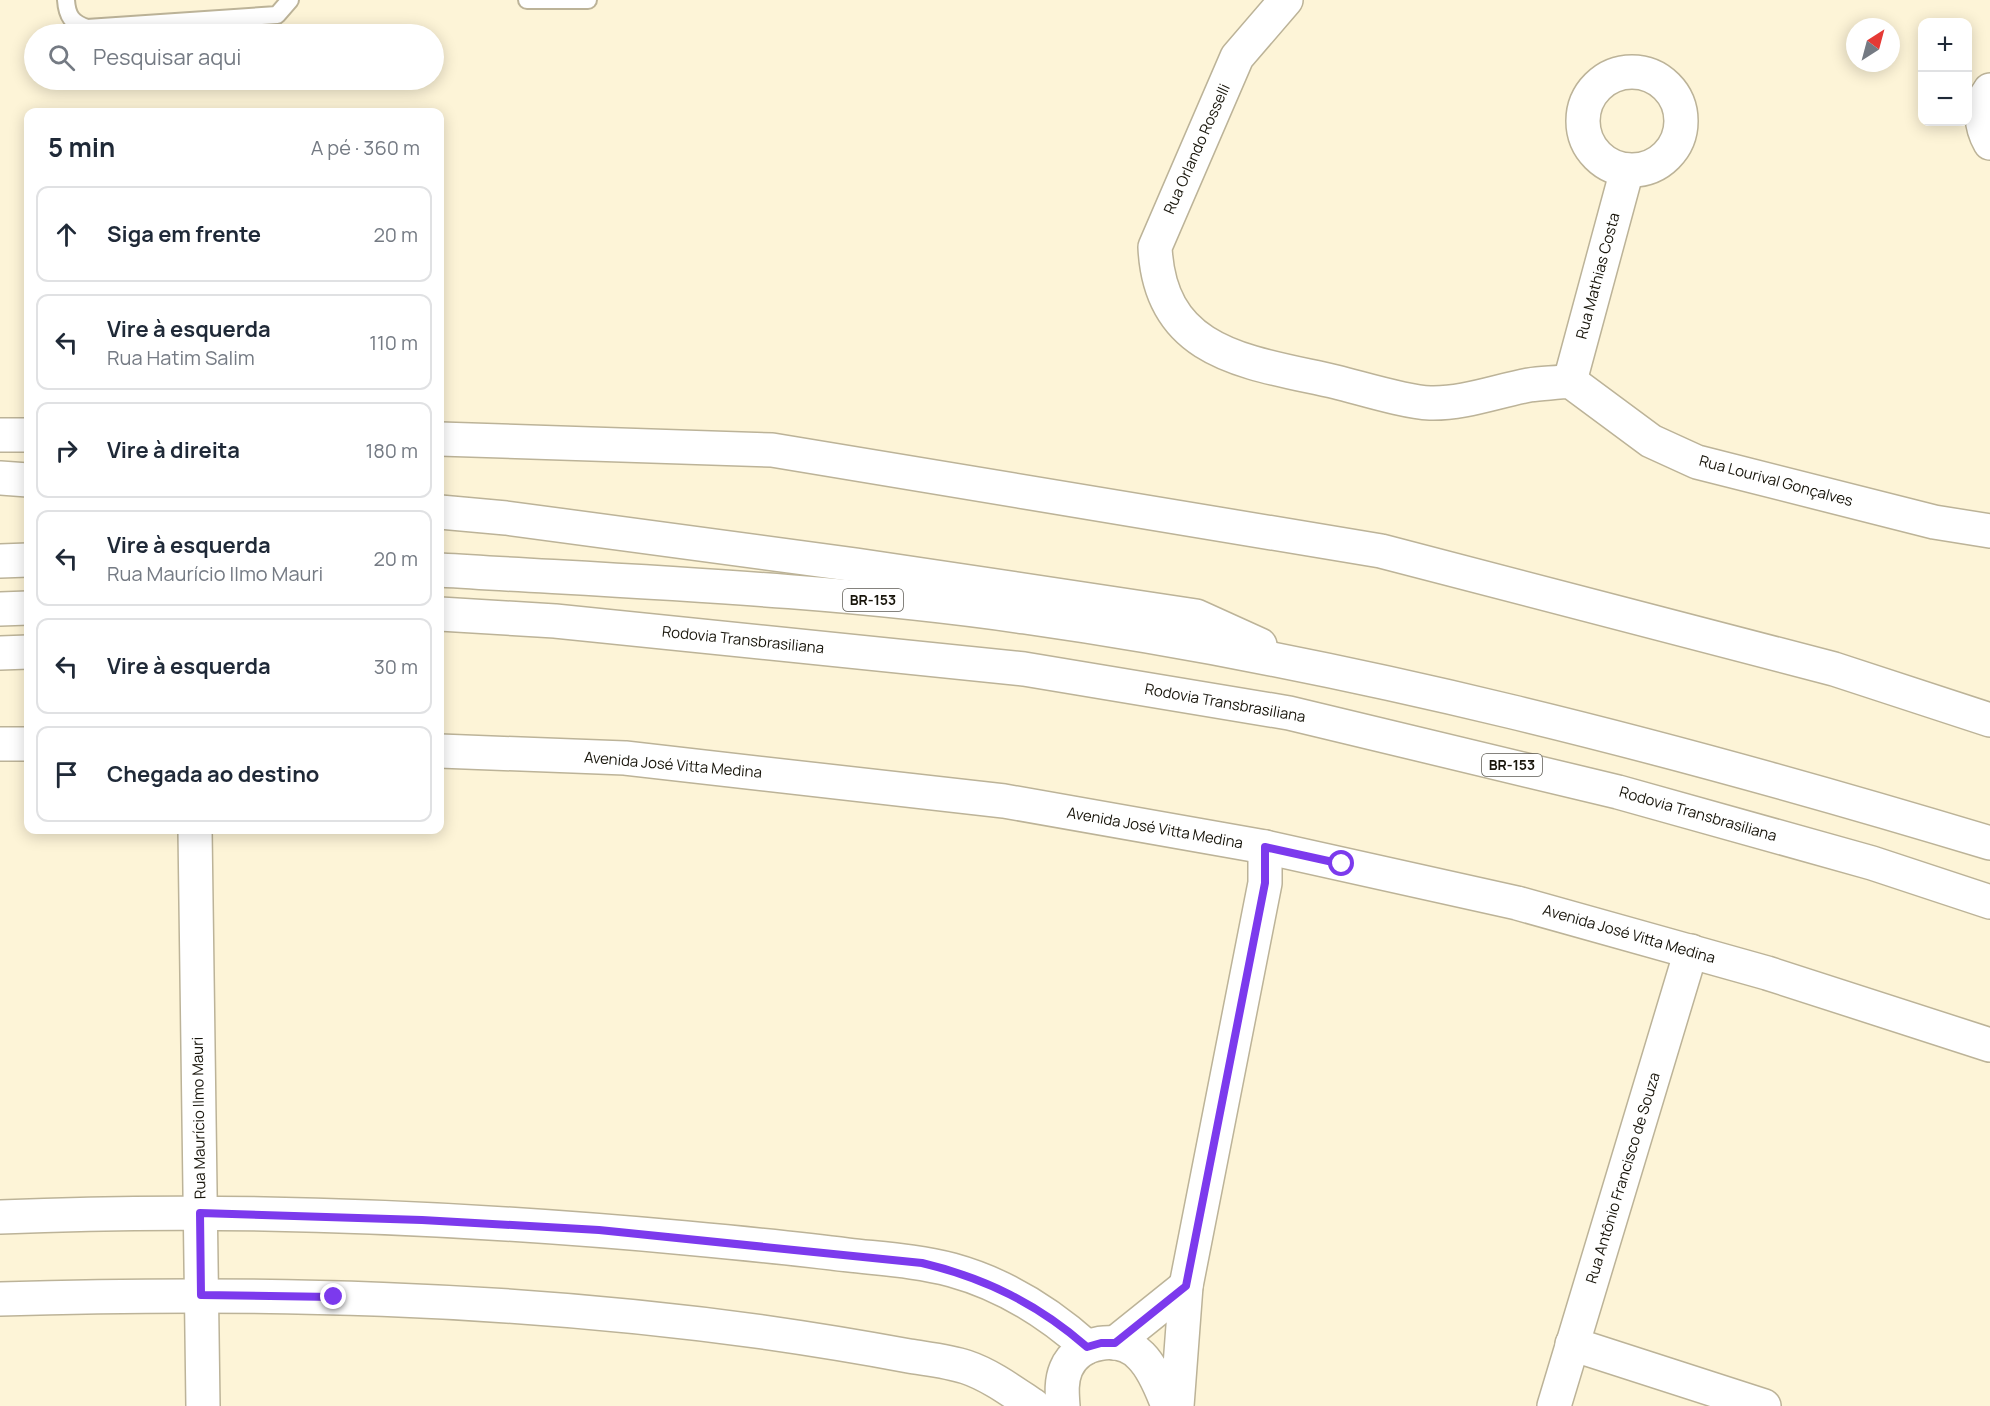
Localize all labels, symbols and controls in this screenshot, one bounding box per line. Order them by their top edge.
north arrow [1846,18,1900,72]
map controls [1918,18,1972,126]
button: + [1918,18,1972,72]
search box [24,24,444,90]
icon: search [45,41,78,74]
text: Pesquisar aqui [93,42,241,72]
button: − [1918,72,1972,126]
street label: Rua Orlando Rosselli [1158,80,1235,217]
text: 5 min [48,129,115,165]
text: A pé · 360 m [311,134,420,161]
street label: Rua Mathias Costa [1571,210,1624,341]
icon: ahead [50,218,83,251]
text: Siga em frente [107,219,261,249]
text: 20 m [373,221,418,248]
text: Vire à esquerda [107,314,271,344]
icon: left [50,326,83,359]
text: 110 m [369,329,418,356]
text: Rua Hatim Salim [107,344,255,371]
icon: right [50,434,83,467]
text: Vire à direita [107,435,240,465]
text: 180 m [365,437,418,464]
street label: Rua Lourival Gonçalves [1697,450,1855,511]
text: Vire à esquerda [107,530,271,560]
icon: left [50,542,83,575]
text: 20 m [373,545,418,572]
text: Rua Maurício Ilmo Mauri [107,560,323,587]
road number: BR-153 [843,589,903,611]
street label: Rodovia Transbrasiliana [661,621,825,658]
icon: left [50,650,83,683]
text: Vire à esquerda [107,651,271,681]
text: 30 m [374,653,418,680]
street label: Rodovia Transbrasiliana [1143,678,1307,727]
street label: Avenida José Vitta Medina [583,746,763,783]
road number: BR-153 [1482,754,1542,776]
icon: arrive [50,758,83,791]
text: Chegada ao destino [107,759,319,789]
street label: Rodovia Transbrasiliana [1617,781,1779,846]
street label: Avenida José Vitta Medina [1065,802,1245,853]
route start [1328,850,1354,876]
street label: Avenida José Vitta Medina [1540,899,1718,968]
street label: Rua Maurício Ilmo Mauri [187,1037,210,1199]
street label: Rua Antônio Francisco de Souza [1580,1070,1665,1286]
route end [320,1283,346,1309]

